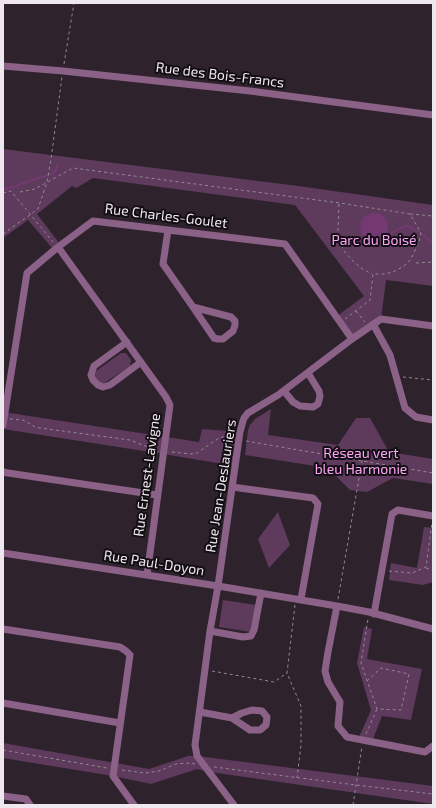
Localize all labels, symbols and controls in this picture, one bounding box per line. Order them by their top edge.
street label: Rue des Bois-Francs [155,59,285,91]
street label: Rue Charles-Goulet [104,200,228,232]
park label: Parc du Boisé [331,232,417,248]
street label: Rue Ernest-Lavigne [130,412,164,538]
street label: Rue Jean-Deslauriers [202,418,240,554]
park label: Réseau vert bleu Harmonie [315,445,407,478]
street label: Rue Paul-Doyon [102,547,206,579]

